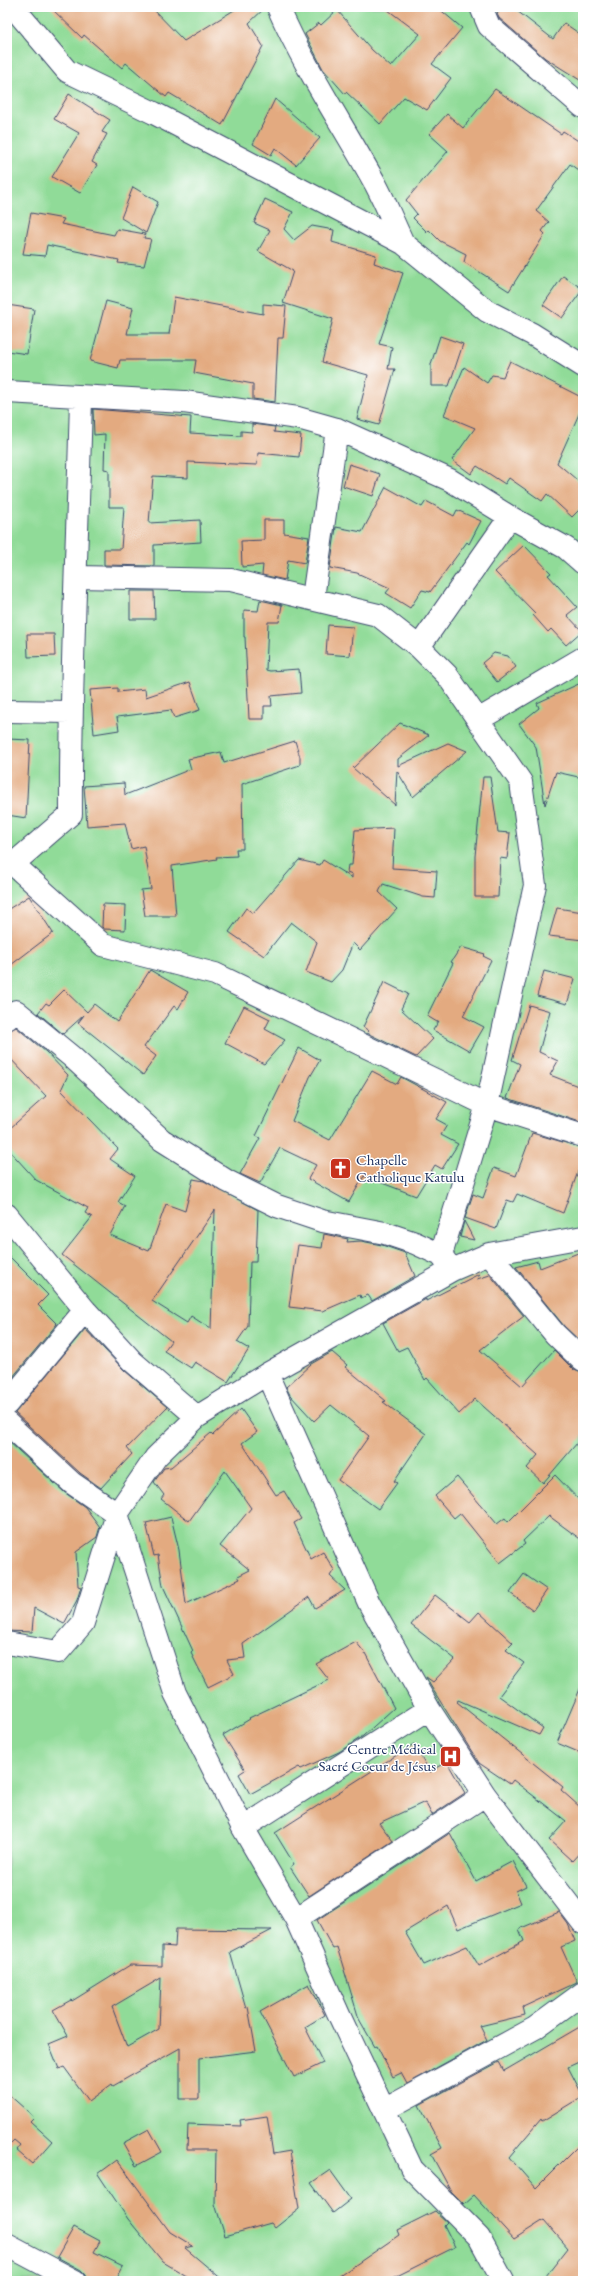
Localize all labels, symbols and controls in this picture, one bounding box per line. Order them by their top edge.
place label: Chapelle Catholique Katulu [356,1150,465,1186]
church icon: Chapelle Catholique Katulu [328,1155,354,1181]
place label: Centre Médical Sacré Coeur de Jésus [318,1739,436,1775]
hospital icon: Centre Médical Sacré Coeur de Jésus [438,1744,464,1770]

